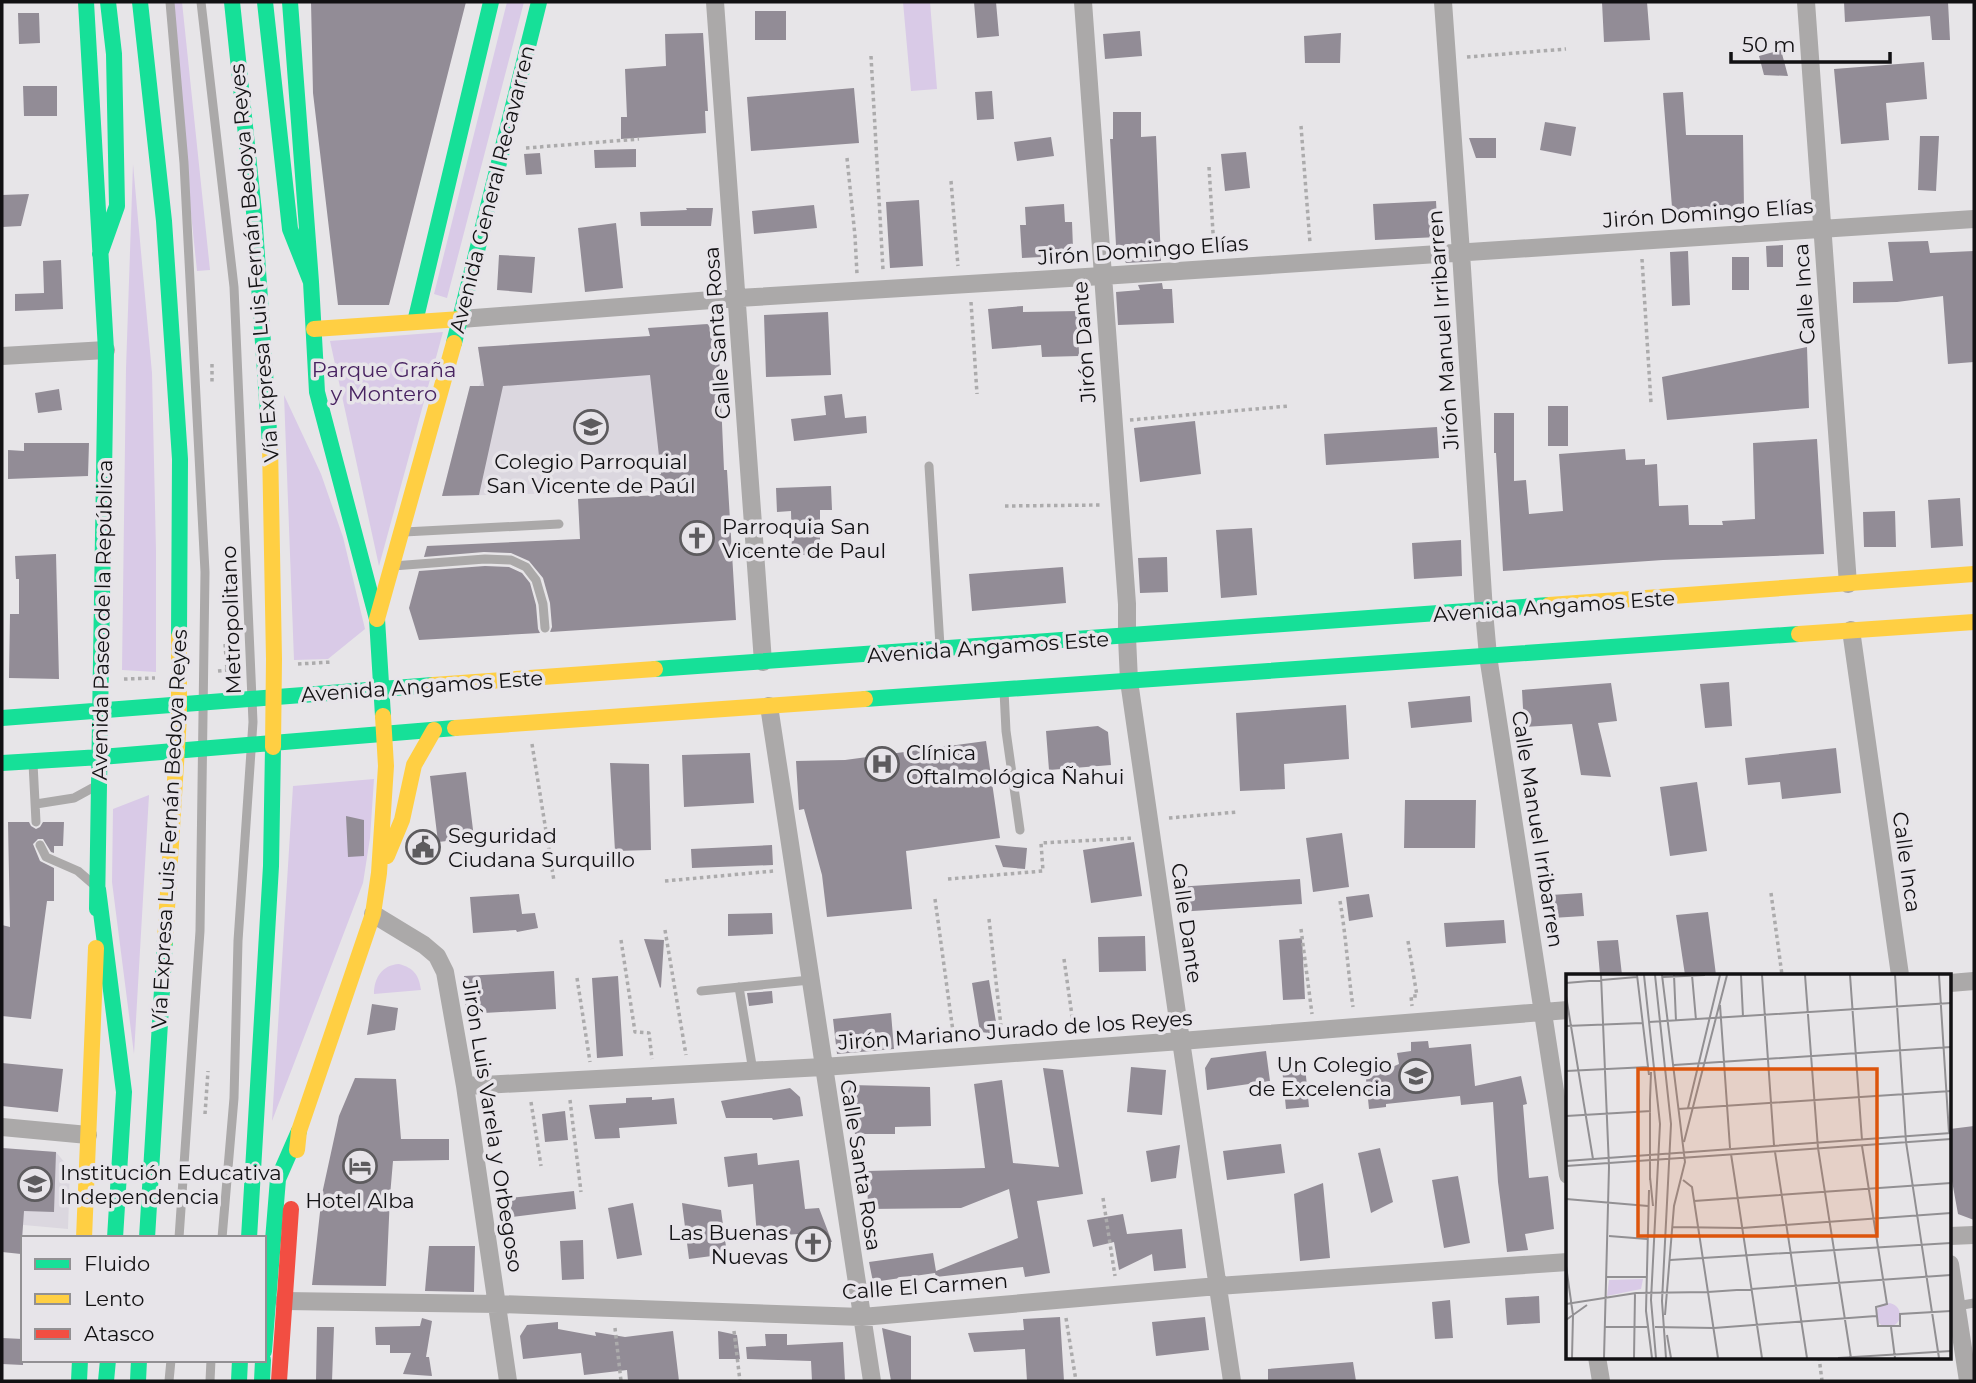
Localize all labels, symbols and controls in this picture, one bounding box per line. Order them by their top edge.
scale bar [1731,21,1890,65]
text: 50 m [1742,32,1796,57]
street label: Avenida General Recavarren [444,43,540,335]
street label: Vía Expresa Luis Fernán Bedoya Reyes [224,63,284,463]
street label: Jirón Domingo Elías [1601,193,1814,233]
street label: Jirón Manuel Irribarren [1422,209,1464,452]
street label: Jirón Domingo Elías [1036,230,1249,270]
street label: Calle Inca [1788,243,1820,345]
street label: Calle Santa Rosa [698,246,736,420]
street label: Jirón Dante [1067,280,1101,405]
park label: Parque Graña y Montero [312,357,456,406]
school or university icon: Colegio Parroquial San Vicente de Paúl [572,408,610,446]
place label: Colegio Parroquial San Vicente de Paúl [486,449,696,498]
street label: Avenida Paseo de la República [87,459,117,781]
place label: Parroquia San Vicente de Paul [722,514,886,563]
church icon: Parroquia San Vicente de Paul [678,519,716,557]
street label: Metropolitano [216,545,246,695]
street label: Avenida Angamos Este [1432,585,1676,627]
street label: Avenida Angamos Este [866,626,1110,668]
street label: Vía Expresa Luis Fernán Bedoya Reyes [146,629,192,1029]
street label: Avenida Angamos Este [300,665,544,707]
street label: Calle Manuel Irribarren [1507,709,1569,949]
place label: Clínica Oftalmológica Ñahui [906,740,1124,789]
hospital icon: Clínica Oftalmológica Ñahui [863,745,901,783]
street label: Calle Inca [1888,810,1926,914]
place label: Seguridad Ciudana Surquillo [448,823,635,872]
public building icon: Seguridad Ciudana Surquillo [404,828,442,866]
street label: Calle Dante [1166,861,1208,985]
inset map [1566,974,1952,1358]
street label: Jirón Luis Varela y Orbegoso [457,977,528,1274]
street label: Jirón Mariano Jurado de los Reyes [836,1005,1193,1055]
place label: Un Colegio de Excelencia [1248,1052,1392,1101]
school or university icon: Un Colegio de Excelencia [1397,1057,1435,1095]
street label: Calle Santa Rosa [835,1078,887,1252]
hotel icon: Hotel Alba [341,1147,379,1185]
place label: Institución Educativa Independencia [60,1160,282,1209]
school or university icon: Institución Educativa Independencia [16,1165,54,1203]
place label: Hotel Alba [305,1188,415,1213]
place label: Las Buenas Nuevas [668,1220,788,1269]
church icon: Las Buenas Nuevas [794,1225,832,1263]
legend [21,1236,266,1362]
text: Fluido [84,1251,150,1276]
street label: Calle El Carmen [841,1268,1009,1304]
text: Lento [84,1286,144,1311]
text: Atasco [84,1321,155,1346]

